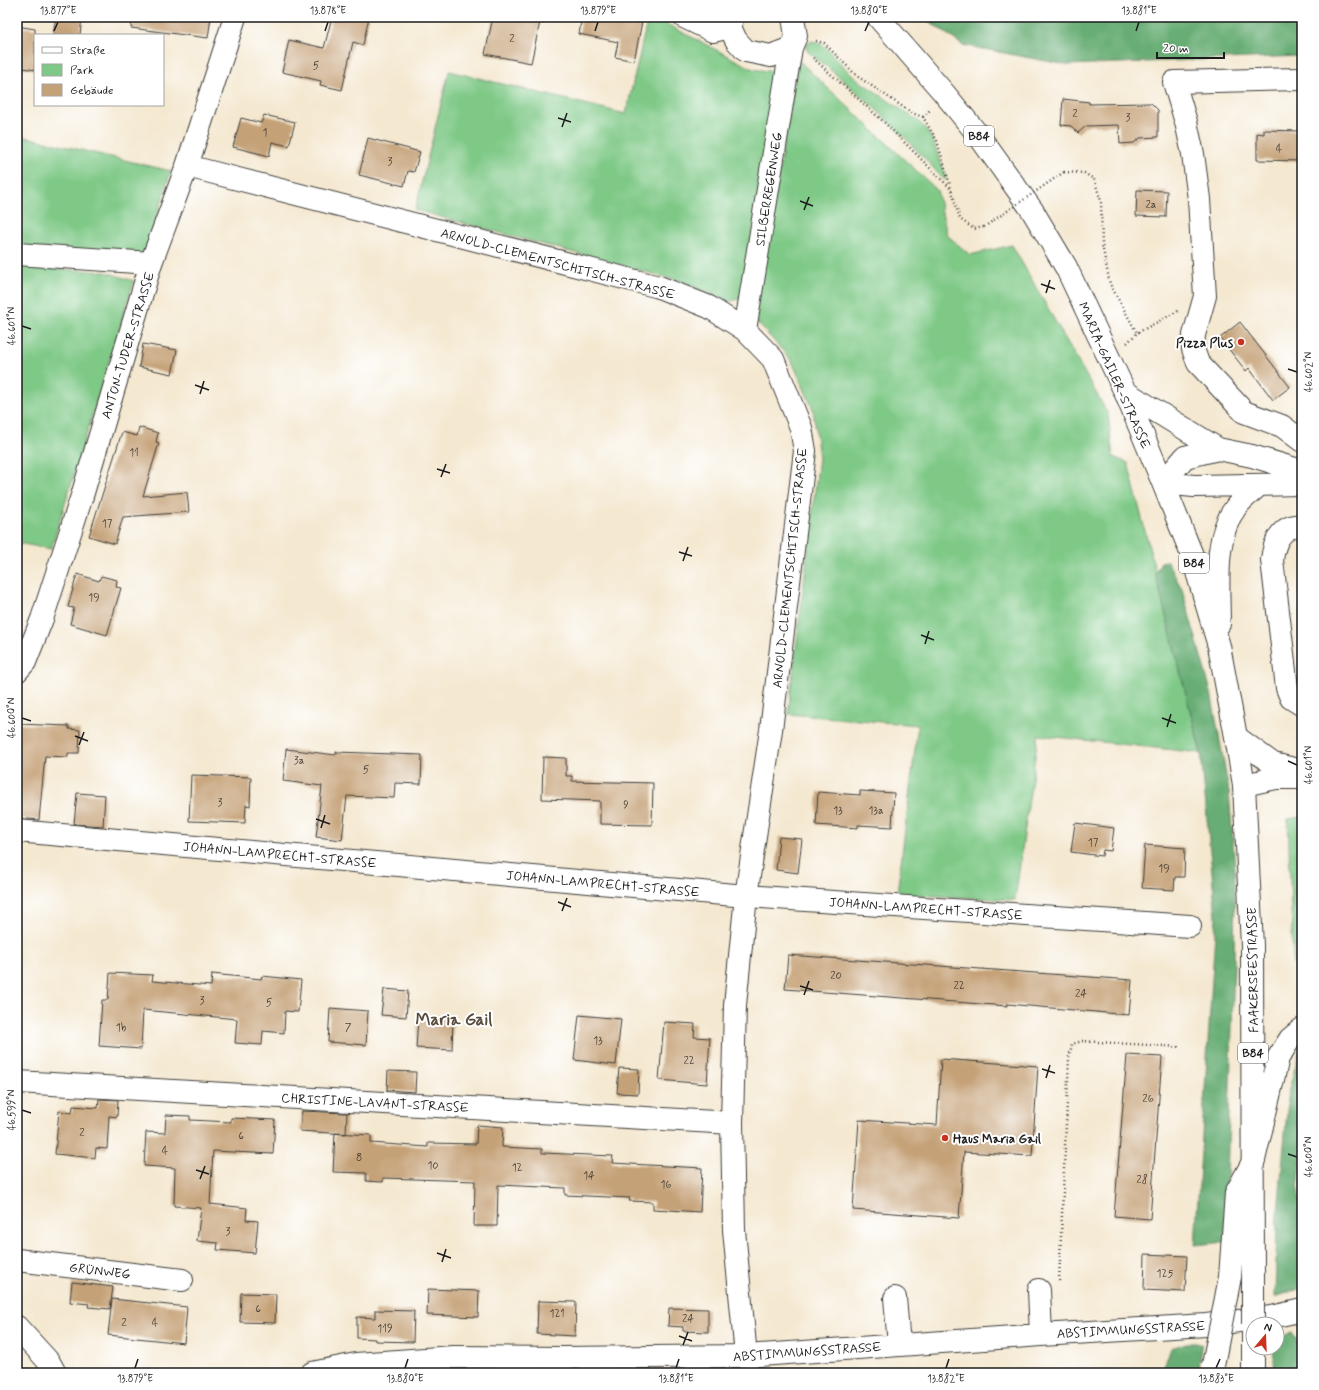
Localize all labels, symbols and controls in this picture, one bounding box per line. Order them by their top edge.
text: 13.877°E [40,4,76,18]
text: 13.878°E [310,4,346,18]
text: 13.879°E [580,4,616,18]
text: 13.880°E [850,4,888,18]
text: 13.881°E [1121,4,1157,18]
house number: 2 [509,32,515,46]
legend [34,34,164,106]
scale bar [1157,34,1224,60]
text: 20 m [1163,41,1189,57]
text: Straße [70,43,105,59]
house number: 5 [313,59,320,73]
text: Park [70,63,94,79]
text: Gebäude [70,83,113,99]
house number: 2 [1072,107,1078,121]
house number: 3 [1126,111,1131,125]
house number: 1 [263,126,268,140]
road number: B84 [964,126,994,146]
street label: SILBERREGENWEG [752,131,787,247]
house number: 4 [1276,142,1283,156]
house number: 3 [388,155,393,169]
house number: 2a [1145,198,1157,212]
street label: ARNOLD-CLEMENTSCHITSCH-STRASSE [439,225,676,304]
street label: ANTON-TUDER-STRASSE [98,270,159,421]
street label: MARIA-GAILER-STRASSE [1074,300,1154,452]
text: 46.601°N [5,306,19,345]
place label: Pizza Plus [1176,335,1233,352]
marker: Pizza Plus [1236,337,1246,347]
text: 46.602°N [1302,351,1316,392]
house number: 11 [129,446,139,460]
street label: ARNOLD-CLEMENTSCHITSCH-STRASSE [769,447,812,689]
house number: 17 [102,517,113,531]
road number: B84 [1179,553,1209,573]
house number: 19 [88,591,100,605]
text: 46.600°N [5,697,19,738]
text: 46.601°N [1302,745,1316,784]
house number: 3a [294,754,305,768]
house number: 5 [363,763,370,777]
house number: 3 [218,796,223,810]
house number: 9 [623,798,629,812]
house number: 13 [833,804,843,818]
house number: 13a [868,804,884,818]
house number: 17 [1088,836,1099,850]
street label: JOHANN-LAMPRECHT-STRASSE [182,839,377,872]
house number: 19 [1158,862,1170,876]
street label: JOHANN-LAMPRECHT-STRASSE [505,868,700,901]
street label: JOHANN-LAMPRECHT-STRASSE [828,894,1023,925]
street label: FAAKERSEESTRASSE [1244,907,1263,1033]
house number: 20 [830,969,842,983]
house number: 22 [953,979,965,993]
house number: 24 [1075,987,1087,1001]
house number: 3 [200,994,205,1008]
house number: 5 [266,996,273,1010]
district label: Maria Gail [416,1009,492,1031]
house number: 1b [116,1021,126,1035]
house number: 7 [345,1021,352,1035]
house number: 13 [593,1034,603,1048]
road number: B84 [1238,1043,1268,1063]
house number: 22 [683,1054,695,1068]
text: 46.599°N [5,1089,19,1130]
street label: CHRISTINE-LAVANT-STRASSE [281,1090,469,1117]
house number: 26 [1142,1092,1154,1106]
house number: 2 [79,1126,85,1140]
house number: 6 [238,1129,244,1143]
place label: Haus Maria Gail [953,1131,1042,1148]
marker: Haus Maria Gail [940,1133,950,1143]
text: 46.600°N [1302,1136,1316,1177]
house number: 4 [162,1144,169,1158]
house number: 8 [356,1151,362,1165]
house number: 10 [427,1159,439,1173]
house number: 12 [512,1161,523,1175]
house number: 14 [583,1169,595,1183]
house number: 28 [1136,1173,1148,1187]
house number: 16 [661,1178,672,1192]
house number: 3 [226,1225,231,1239]
street label: GRÜNWEG [68,1259,131,1284]
house number: 125 [1157,1267,1173,1281]
house number: 6 [255,1302,261,1316]
house number: 121 [549,1307,565,1321]
house number: 24 [682,1312,694,1326]
house number: 2 [121,1316,127,1330]
house number: 4 [152,1316,159,1330]
north arrow [1245,1316,1285,1356]
street label: ABSTIMMUNGSSTRASSE [1056,1318,1206,1343]
text: N [1262,1320,1274,1335]
house number: 119 [377,1322,393,1336]
street label: ABSTIMMUNGSSTRASSE [732,1339,882,1366]
text: 13.879°E [117,1372,153,1386]
text: 13.880°E [386,1372,424,1386]
text: 13.881°E [658,1372,694,1386]
text: 13.882°E [927,1372,965,1386]
text: 13.883°E [1198,1372,1234,1386]

